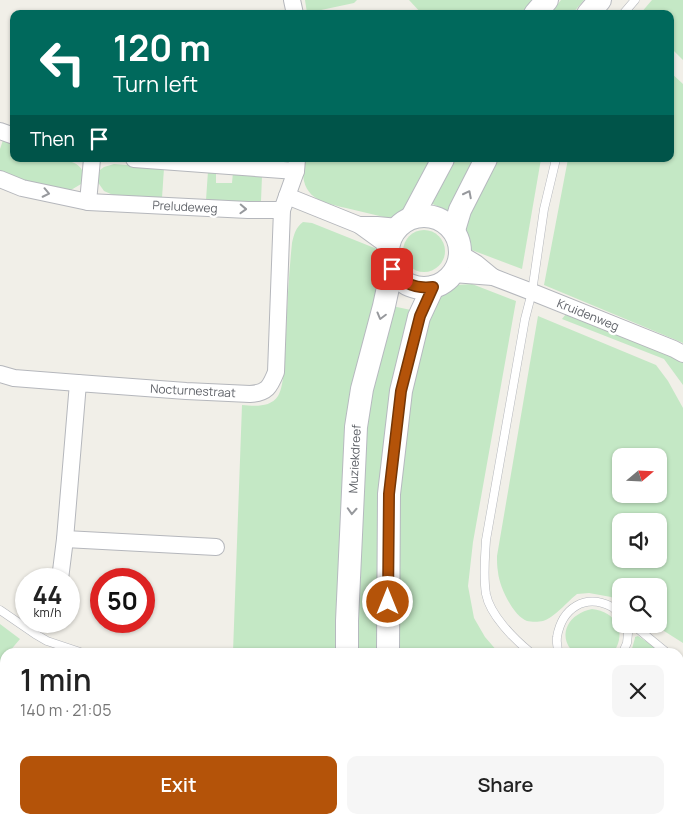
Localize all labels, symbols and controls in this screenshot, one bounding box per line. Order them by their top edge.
text: 120 m [113,24,211,72]
icon: left [30,30,95,95]
text: Turn left [113,69,198,99]
icon: arrive [85,125,113,153]
text: Then [30,126,75,152]
one-way arrow [42,187,51,198]
one-way arrow [462,190,472,199]
street label: Preludeweg [152,196,218,217]
one-way arrow [239,204,247,215]
pin [371,248,413,290]
icon: arrive [378,255,406,283]
street label: Kruidenweg [555,294,622,335]
one-way arrow [377,312,387,320]
street label: Nocturnestraat [150,380,236,401]
street label: Muziekdreef [344,423,365,494]
north arrow [612,448,668,502]
map controls [612,448,667,633]
one-way arrow [347,508,357,515]
button: sound [612,513,667,568]
speed limit sign: 50 [90,568,155,633]
position arrow [361,575,413,627]
text: 44 [32,577,63,612]
button: search [612,578,667,633]
text: km/h [34,604,61,621]
text: 1 min [20,659,92,700]
button: close [612,665,664,717]
text: 140 m · 21:05 [20,699,111,721]
button: Exit [20,756,337,814]
button: Share [347,756,664,814]

